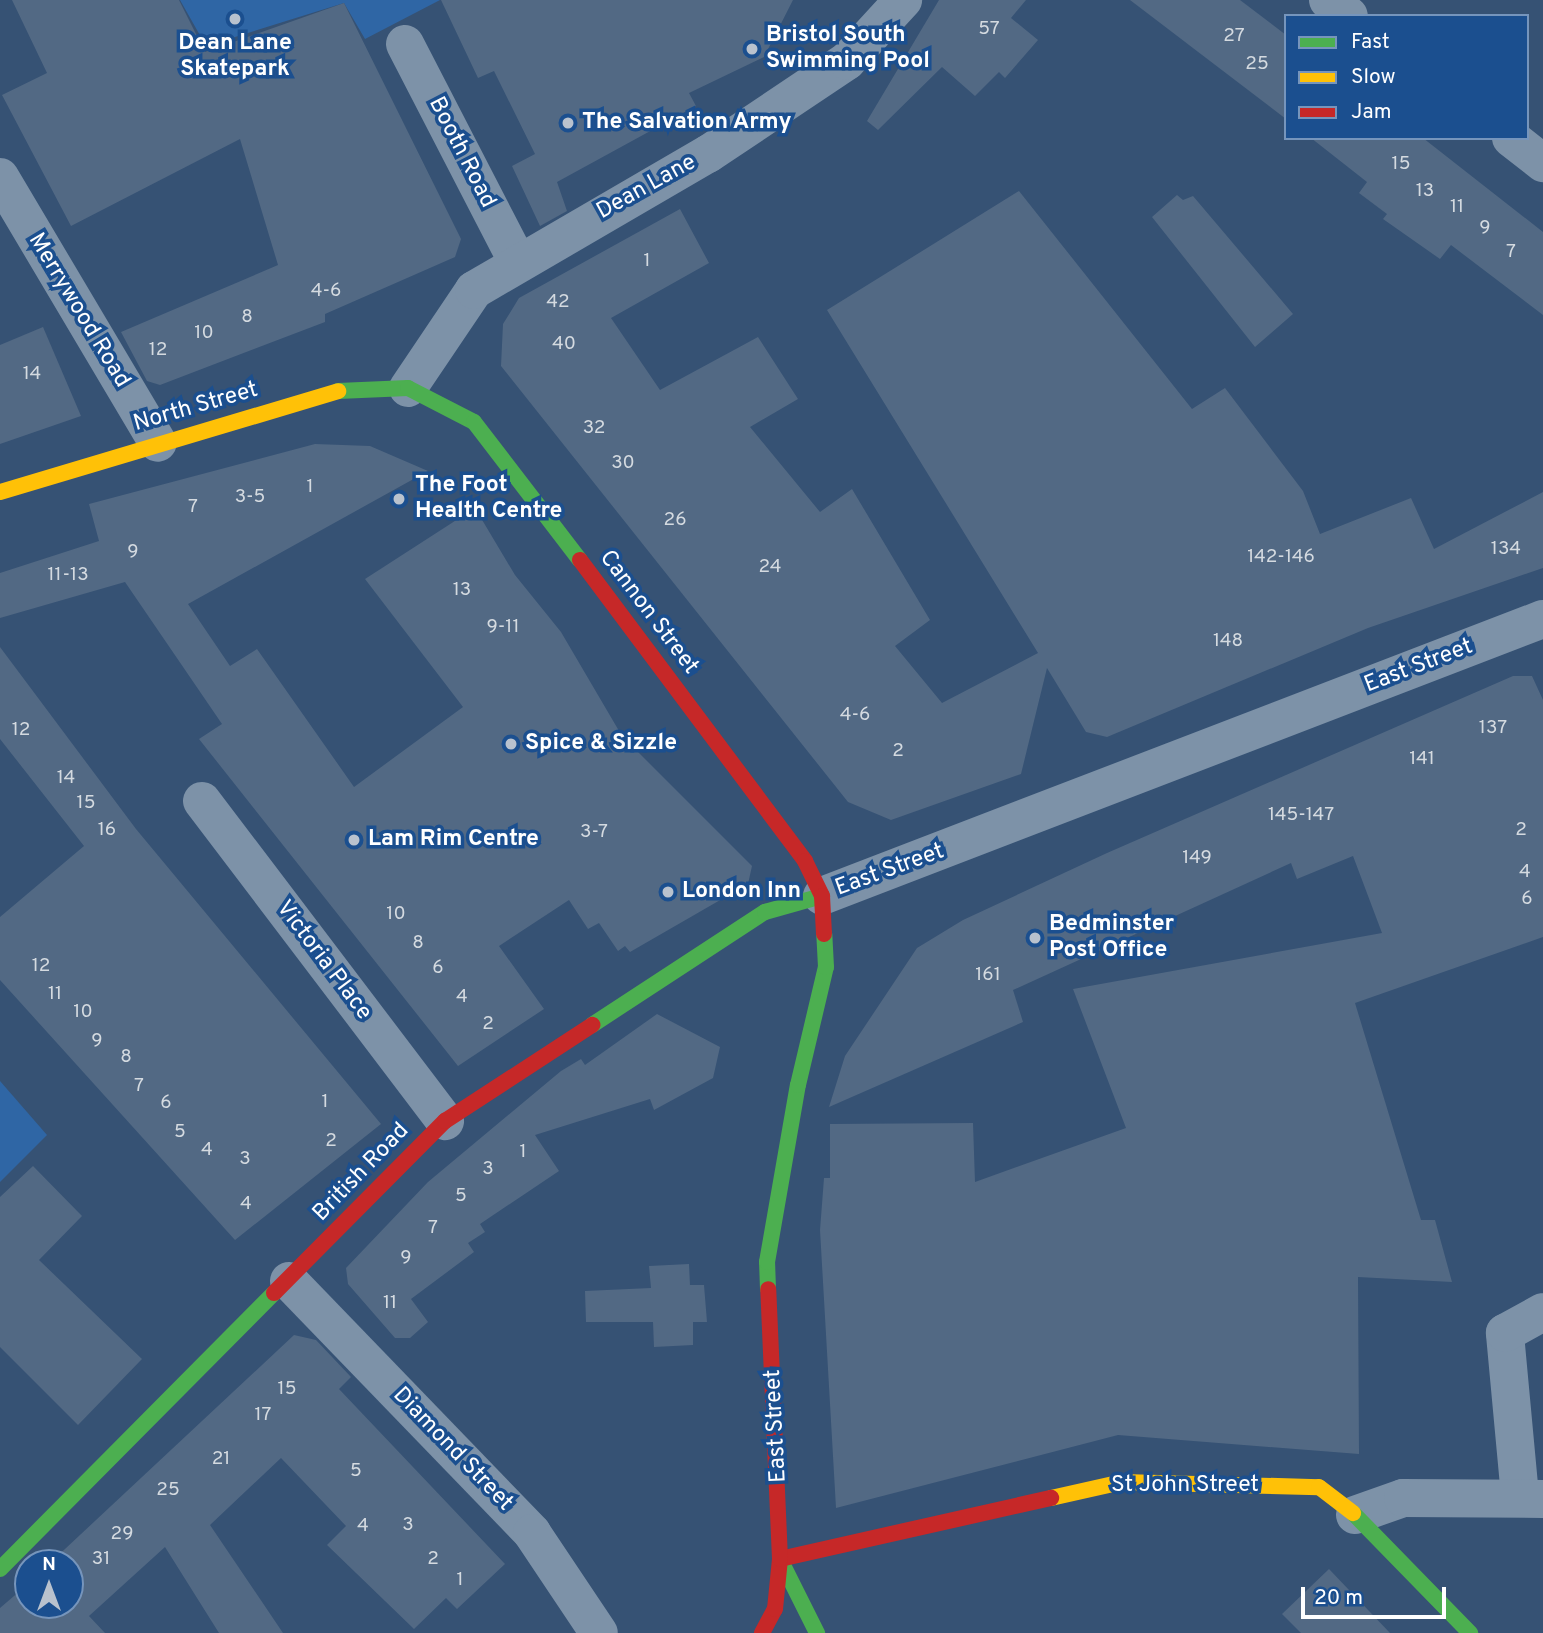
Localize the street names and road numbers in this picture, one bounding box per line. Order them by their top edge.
street label: Booth Road [421,93,501,213]
street label: Dean Lane [592,149,702,227]
street label: Merrywood Road [21,229,135,393]
street label: North Street [131,377,261,439]
street label: Cannon Street [592,546,704,680]
street label: East Street [1361,634,1477,700]
street label: East Street [832,839,948,903]
street label: Victoria Place [269,896,377,1026]
street label: British Road [308,1118,416,1228]
street label: East Street [760,1368,794,1484]
street label: Diamond Street [386,1382,518,1518]
street label: St John Street [1111,1472,1259,1500]

